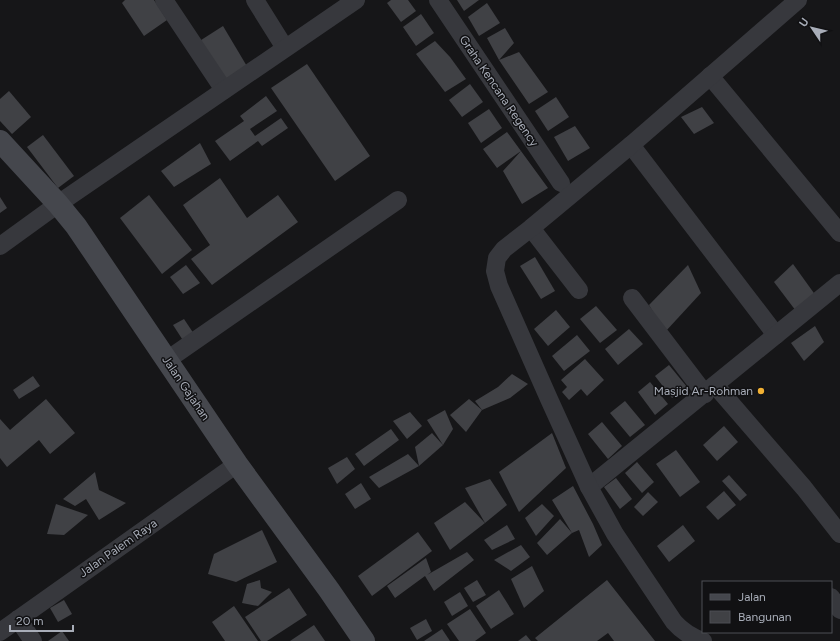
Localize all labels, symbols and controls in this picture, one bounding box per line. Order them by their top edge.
north arrow [792,8,832,48]
text: U [797,15,812,29]
street label: Graha Kencana Regency [457,33,542,150]
street label: Jalan Gajahan [159,353,213,423]
place label: Masjid Ar-Rohman [654,384,753,398]
marker: Masjid Ar-Rohman [756,386,766,396]
street label: Jalan Palem Raya [76,516,160,580]
legend [702,581,832,633]
text: Jalan [738,590,766,604]
scale bar [10,607,73,633]
text: Bangunan [738,610,792,624]
text: 20 m [16,614,44,628]

